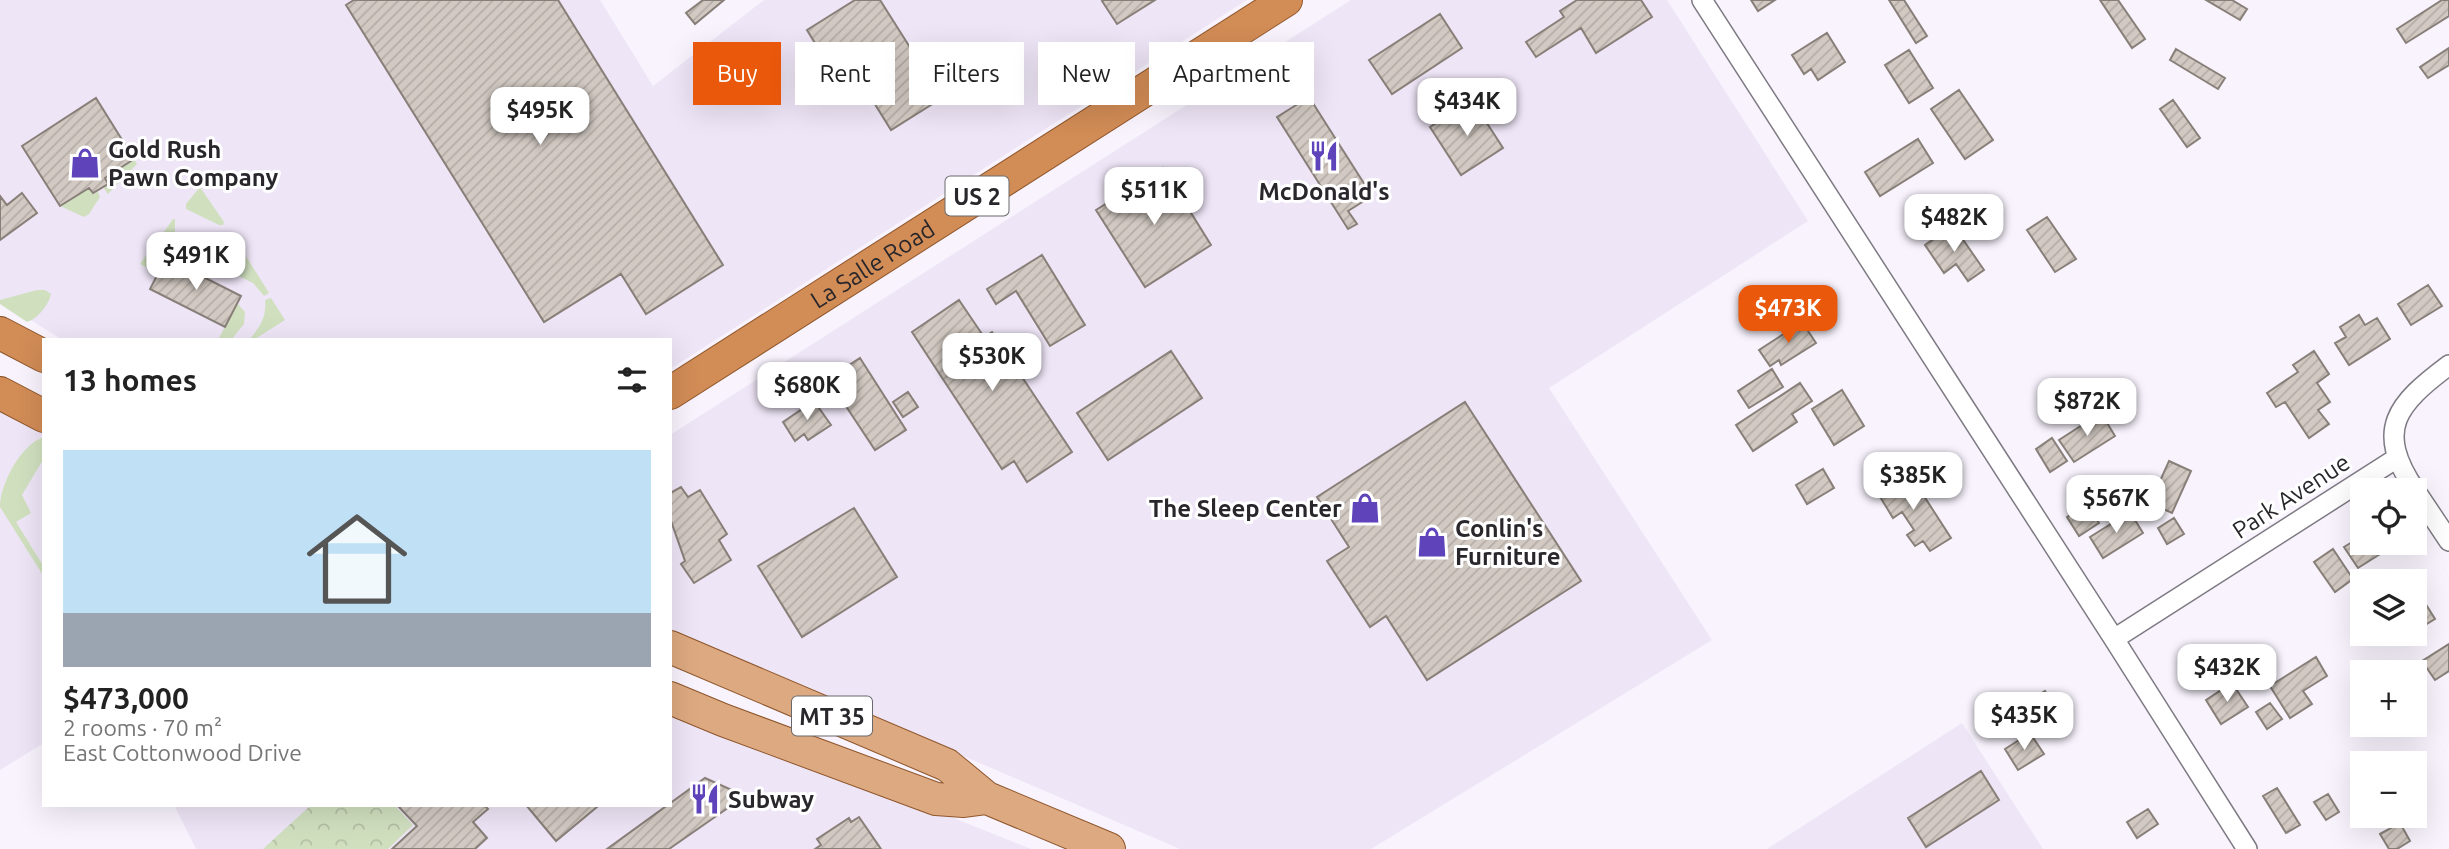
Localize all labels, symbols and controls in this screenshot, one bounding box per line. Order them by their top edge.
chip: Buy [693,42,781,105]
chip: Rent [795,42,895,105]
chip: Filters [909,42,1024,105]
chip: New [1038,42,1135,105]
chip: Apartment [1149,42,1314,105]
pin: $434K [1418,78,1516,138]
pin: $495K [491,88,589,147]
text: $434K [1433,88,1501,113]
text: $495K [506,97,574,122]
place label: Gold Rush Pawn Company [108,136,278,191]
restaurant icon: McDonald's [1307,139,1341,173]
shop icon: Gold Rush Pawn Company [68,146,102,180]
pin: $511K [1105,168,1203,227]
road number: US 2 [946,176,1009,216]
text: $511K [1120,177,1188,202]
place label: McDonald's [1258,178,1390,205]
pin: $482K [1905,194,2003,254]
text: $482K [1920,204,1988,229]
street label: La Salle Road [805,214,939,313]
pin: $491K [147,232,245,292]
text: $491K [162,242,230,267]
pin: $473K [1739,286,1837,345]
text: $473K [1754,295,1822,320]
pin: $530K [943,334,1041,393]
text: $530K [958,343,1026,368]
icon: filters [613,361,651,399]
pin: $680K [758,362,856,422]
text: 13 homes [63,363,197,397]
text: $680K [773,372,841,397]
pin: $872K [2038,378,2136,438]
text: $872K [2053,388,2121,413]
street label: Park Avenue [2227,448,2355,544]
pin: $385K [1864,452,1962,512]
text: $385K [1879,462,1947,487]
pin: $567K [2067,476,2165,535]
map controls [2350,478,2427,828]
button: locate [2350,478,2427,555]
text: $567K [2082,485,2150,510]
shop icon: The Sleep Center [1348,491,1382,525]
place label: The Sleep Center [1149,495,1342,522]
icon: home [294,496,420,622]
place label: Conlin's Furniture [1455,515,1561,570]
shop icon: Conlin's Furniture [1415,525,1449,559]
button: layers [2350,569,2427,646]
pin: $432K [2178,644,2276,704]
text: $432K [2193,654,2261,679]
button: + [2350,660,2427,737]
text: $473,000 [63,681,189,715]
pin: $435K [1975,692,2073,752]
road number: MT 35 [792,696,872,736]
text: $435K [1990,702,2058,727]
text: 2 rooms · 70 m² [63,715,222,740]
text: East Cottonwood Drive [63,740,302,765]
button: − [2350,751,2427,828]
restaurant icon: Subway [688,782,722,816]
place label: Subway [728,786,814,813]

